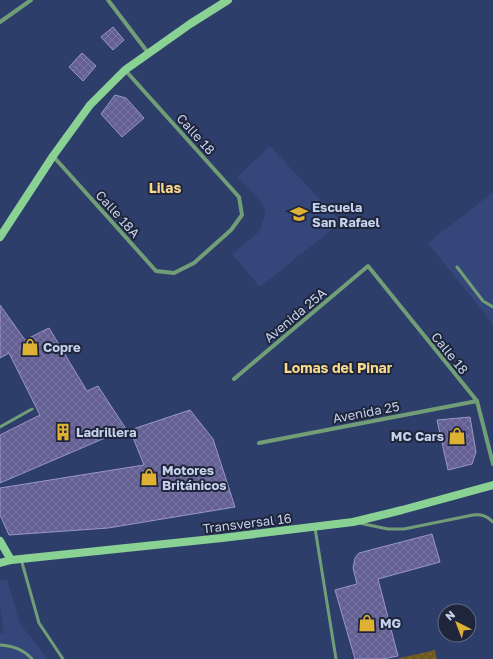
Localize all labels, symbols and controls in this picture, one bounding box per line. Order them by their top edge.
street label: Calle 18 [174,110,219,158]
district label: Lilas [149,179,181,196]
street label: Calle 18A [93,187,144,241]
place label: Escuela San Rafael [312,199,380,230]
school or university icon: Escuela San Rafael [289,204,309,224]
street label: Avenida 25A [261,284,330,346]
street label: Calle 18 [428,329,472,377]
shop icon: Copre [20,337,40,357]
place label: Copre [43,339,81,355]
district label: Lomas del Pinar [284,359,393,376]
street label: Avenida 25 [331,398,401,426]
building icon: Ladrillera [53,422,73,442]
place label: Ladrillera [76,424,137,440]
shop icon: MC Cars [447,426,467,446]
place label: MC Cars [391,428,444,444]
place label: Motores Británicos [162,462,227,493]
shop icon: Motores Británicos [139,467,159,487]
street label: Transversal 16 [202,510,293,536]
north arrow [437,603,477,643]
text: N [443,608,457,623]
shop icon: MG [357,613,377,633]
place label: MG [380,615,402,631]

